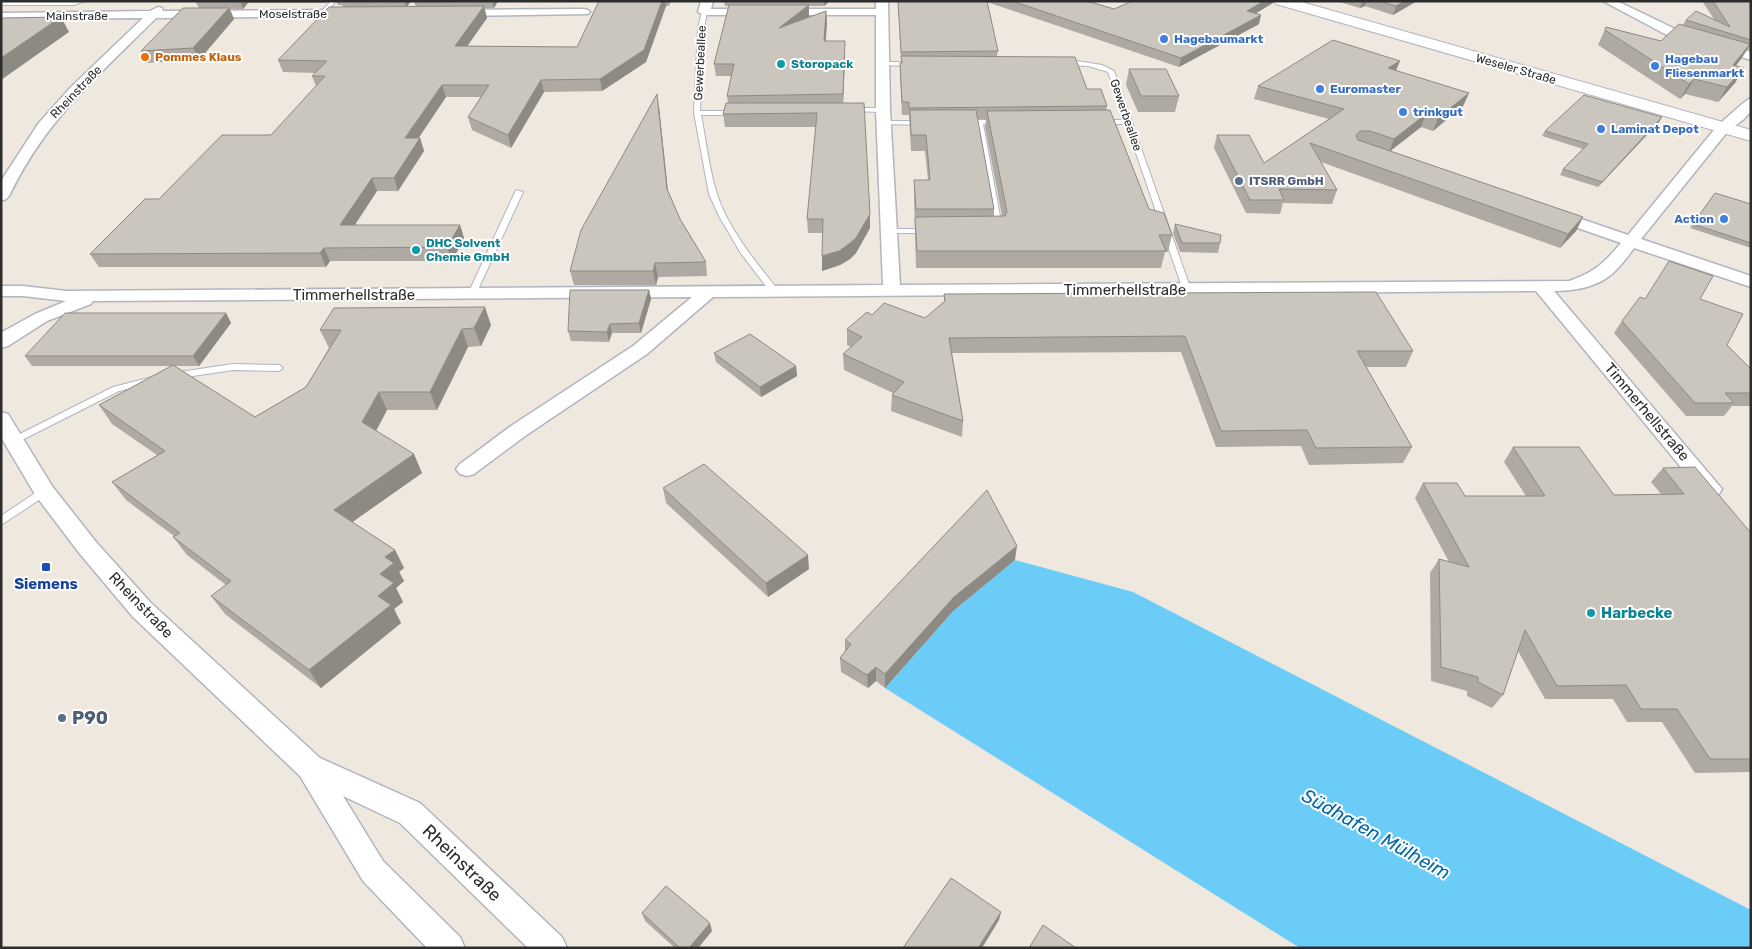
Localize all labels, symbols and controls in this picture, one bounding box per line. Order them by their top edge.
street label: Moselstraße [259,7,327,21]
street label: Mainstraße [46,9,108,23]
street label: Gewerbeallee [691,25,709,101]
place label: Hagebaumarkt [1174,32,1264,46]
marker: Hagebaumarkt [1158,33,1170,45]
place label: Pommes Klaus [155,50,242,64]
marker: Pommes Klaus [139,51,151,63]
street label: Weseler Straße [1474,51,1558,87]
place label: Hagebau Fliesenmarkt [1665,52,1744,80]
place label: Storopack [791,57,853,71]
marker: Storopack [775,58,787,70]
marker: Hagebau Fliesenmarkt [1649,60,1661,72]
street label: Rheinstraße [47,63,105,121]
street label: Gewerbeallee [1107,77,1145,153]
place label: Euromaster [1330,82,1401,96]
marker: Euromaster [1314,83,1326,95]
place label: trinkgut [1413,105,1463,119]
marker: trinkgut [1397,106,1409,118]
place label: Laminat Depot [1611,122,1699,136]
marker: Laminat Depot [1595,123,1607,135]
place label: ITSRR GmbH [1249,174,1324,188]
marker: ITSRR GmbH [1233,175,1245,187]
place label: Action [1674,212,1714,226]
marker: Action [1718,213,1730,225]
place label: DHC Solvent Chemie GmbH [426,236,510,264]
marker: DHC Solvent Chemie GmbH [410,244,422,256]
street label: Timmerhellstraße [1064,281,1186,299]
street label: Timmerhellstraße [293,286,415,304]
street label: Timmerhellstraße [1601,359,1693,465]
marker: Siemens [40,561,52,573]
street label: Rheinstraße [105,568,177,642]
place label: Siemens [14,575,78,593]
place label: Harbecke [1601,604,1672,622]
marker: Harbecke [1585,607,1597,619]
place label: P90 [72,707,108,729]
marker: P90 [56,712,68,724]
water label: Südhafen Mülheim [1298,784,1454,884]
street label: Rheinstraße [418,820,506,906]

